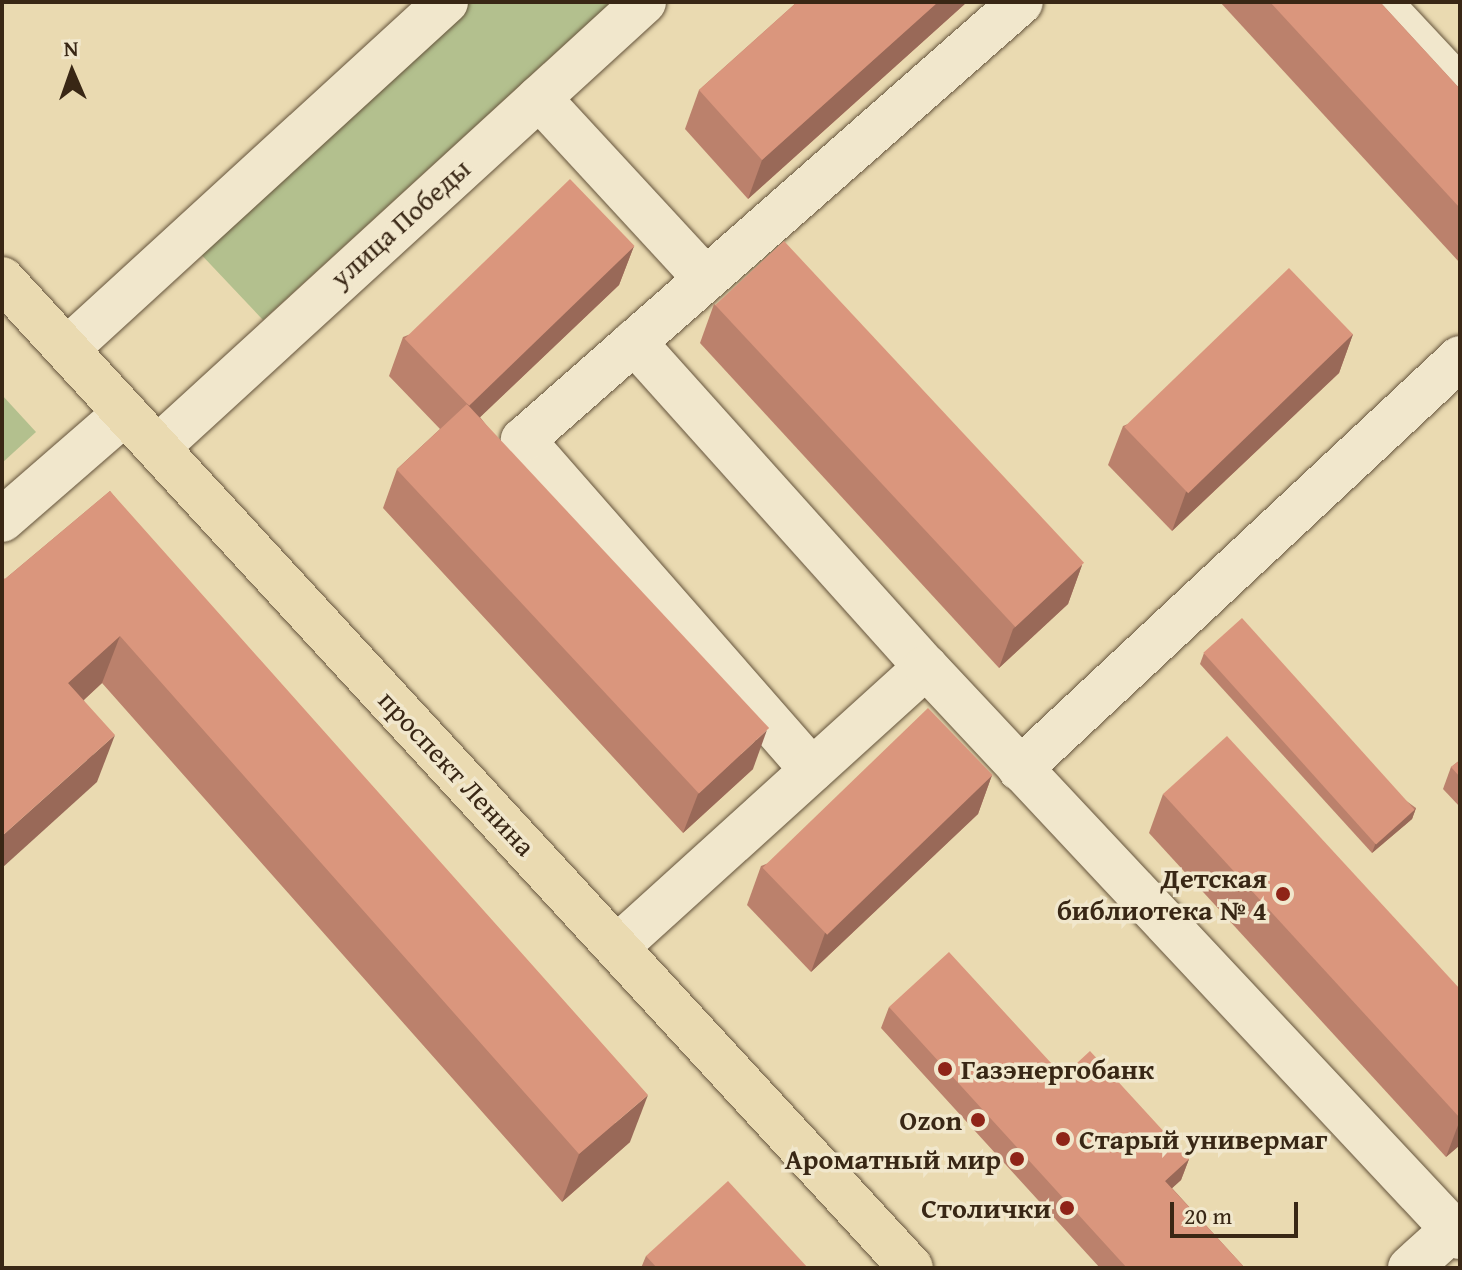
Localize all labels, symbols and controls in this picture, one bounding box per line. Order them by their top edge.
north arrow [32,32,112,112]
text: N [63,32,79,64]
street label: улица Победы [323,152,477,294]
street label: проспект Ленина [372,683,542,863]
place label: Детская библиотека № 4 [1057,861,1267,927]
marker: Детская библиотека № 4 [1274,885,1292,903]
place label: Газэнергобанк [961,1052,1154,1086]
marker: Газэнергобанк [936,1060,954,1078]
place label: Ozon [900,1103,962,1137]
marker: Ozon [969,1111,987,1129]
place label: Старый универмаг [1079,1122,1327,1156]
marker: Старый универмаг [1054,1130,1072,1148]
place label: Ароматный мир [785,1142,1001,1176]
marker: Ароматный мир [1008,1150,1026,1168]
scale bar [1174,1186,1302,1236]
place label: Столички [921,1191,1051,1225]
text: 20 m [1184,1198,1232,1233]
marker: Столички [1058,1199,1076,1217]

